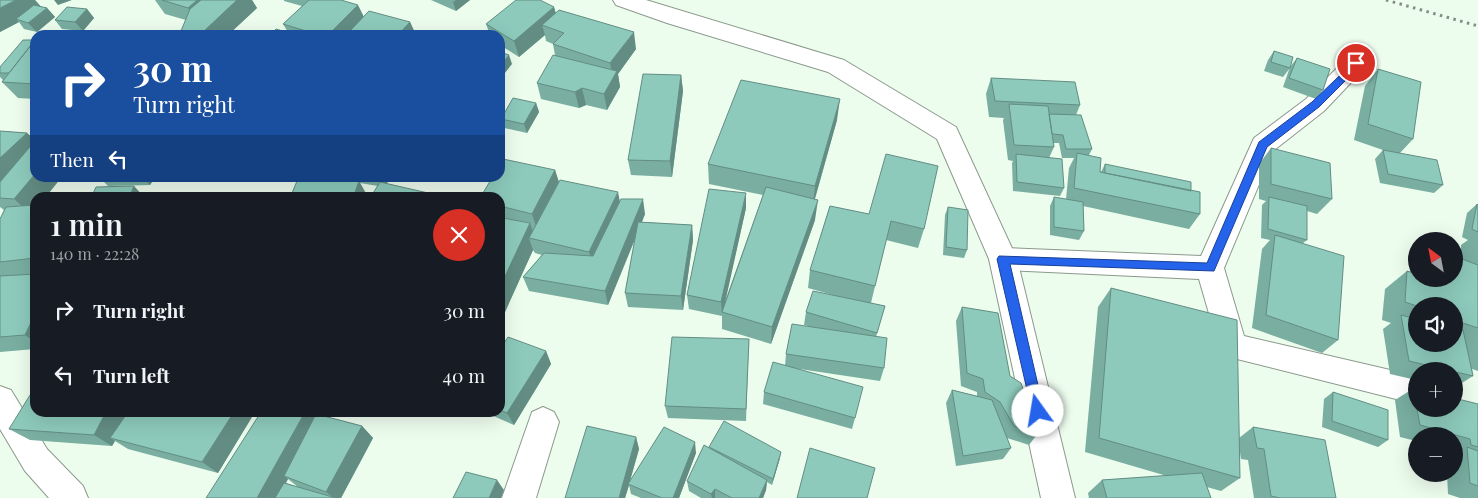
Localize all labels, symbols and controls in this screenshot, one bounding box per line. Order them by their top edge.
pin [1335,42,1377,84]
text: 30 m [133,44,213,91]
icon: arrive [1342,49,1370,77]
icon: right [50,50,115,115]
text: Turn right [133,89,235,119]
icon: left [104,145,132,173]
text: Then [50,146,94,172]
text: 1 min [50,204,123,244]
button: close [433,209,485,261]
north arrow [1408,232,1462,288]
map controls [1408,232,1463,482]
text: 140 m · 22:28 [50,243,139,264]
icon: right [50,296,78,324]
text: Turn right [93,297,185,323]
text: 30 m [443,297,485,323]
button: sound [1408,297,1463,352]
icon: left [50,361,78,389]
text: Turn left [93,362,170,388]
text: 40 m [443,362,485,388]
button: + [1408,362,1463,417]
position arrow [1011,384,1063,436]
button: − [1408,427,1463,482]

